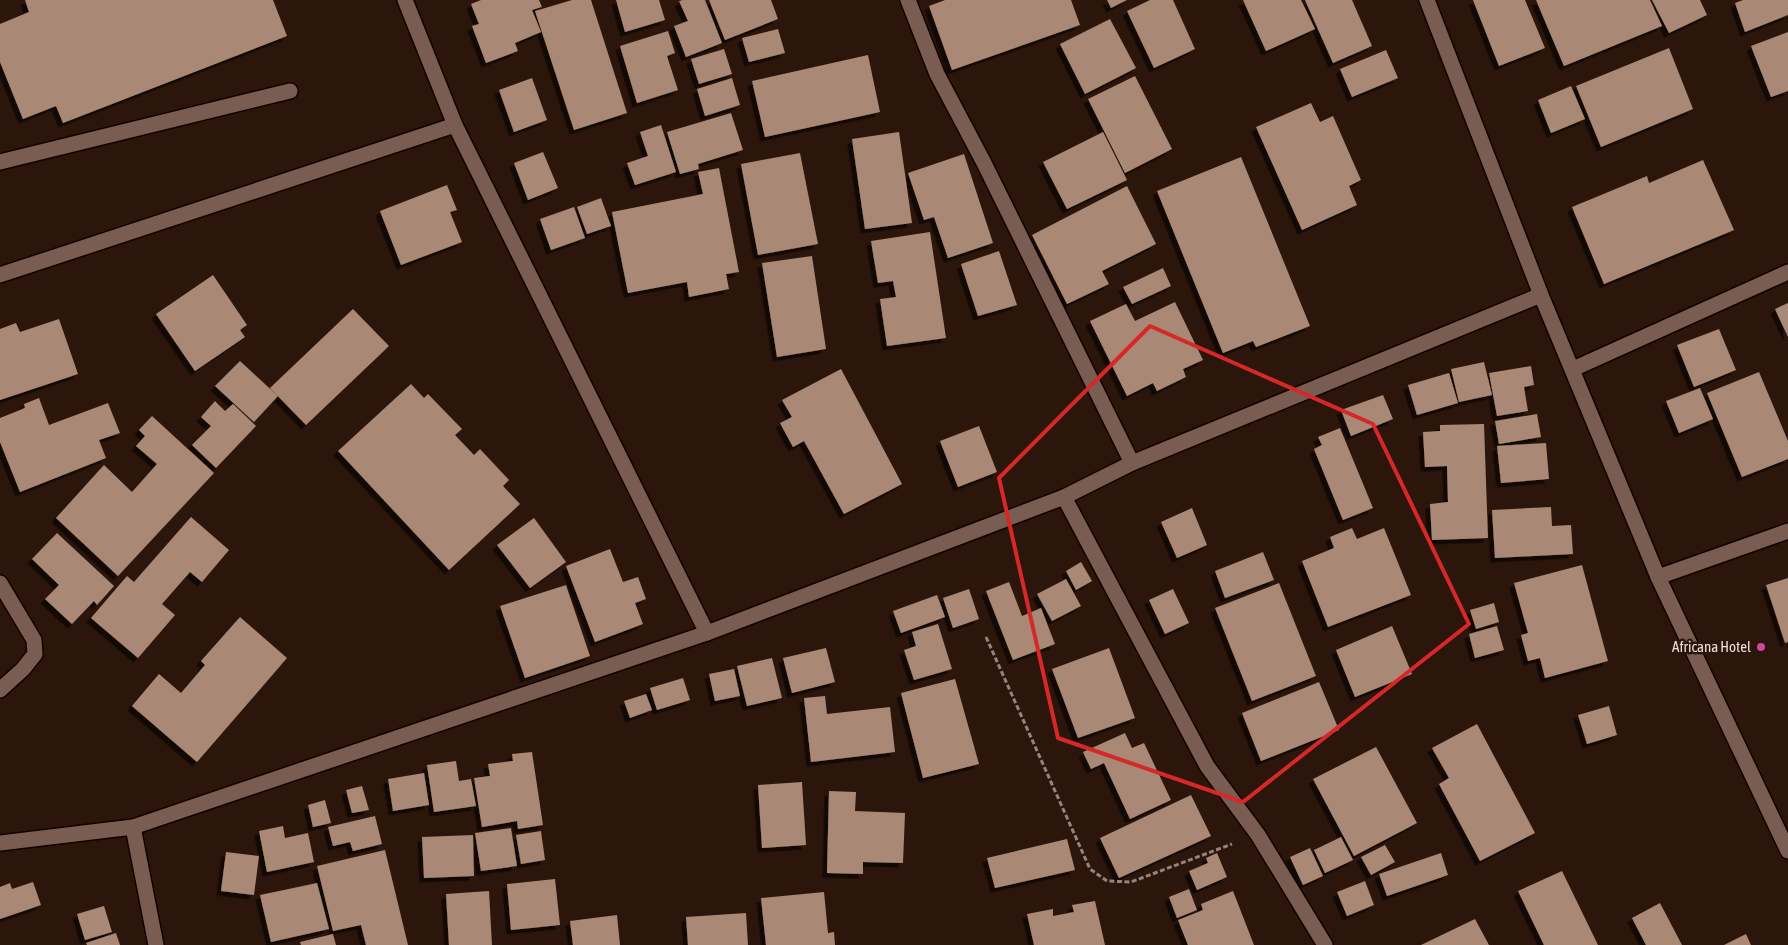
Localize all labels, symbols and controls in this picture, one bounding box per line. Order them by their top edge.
place label: Africana Hotel [1672,638,1751,655]
marker: Africana Hotel [1755,641,1767,653]

